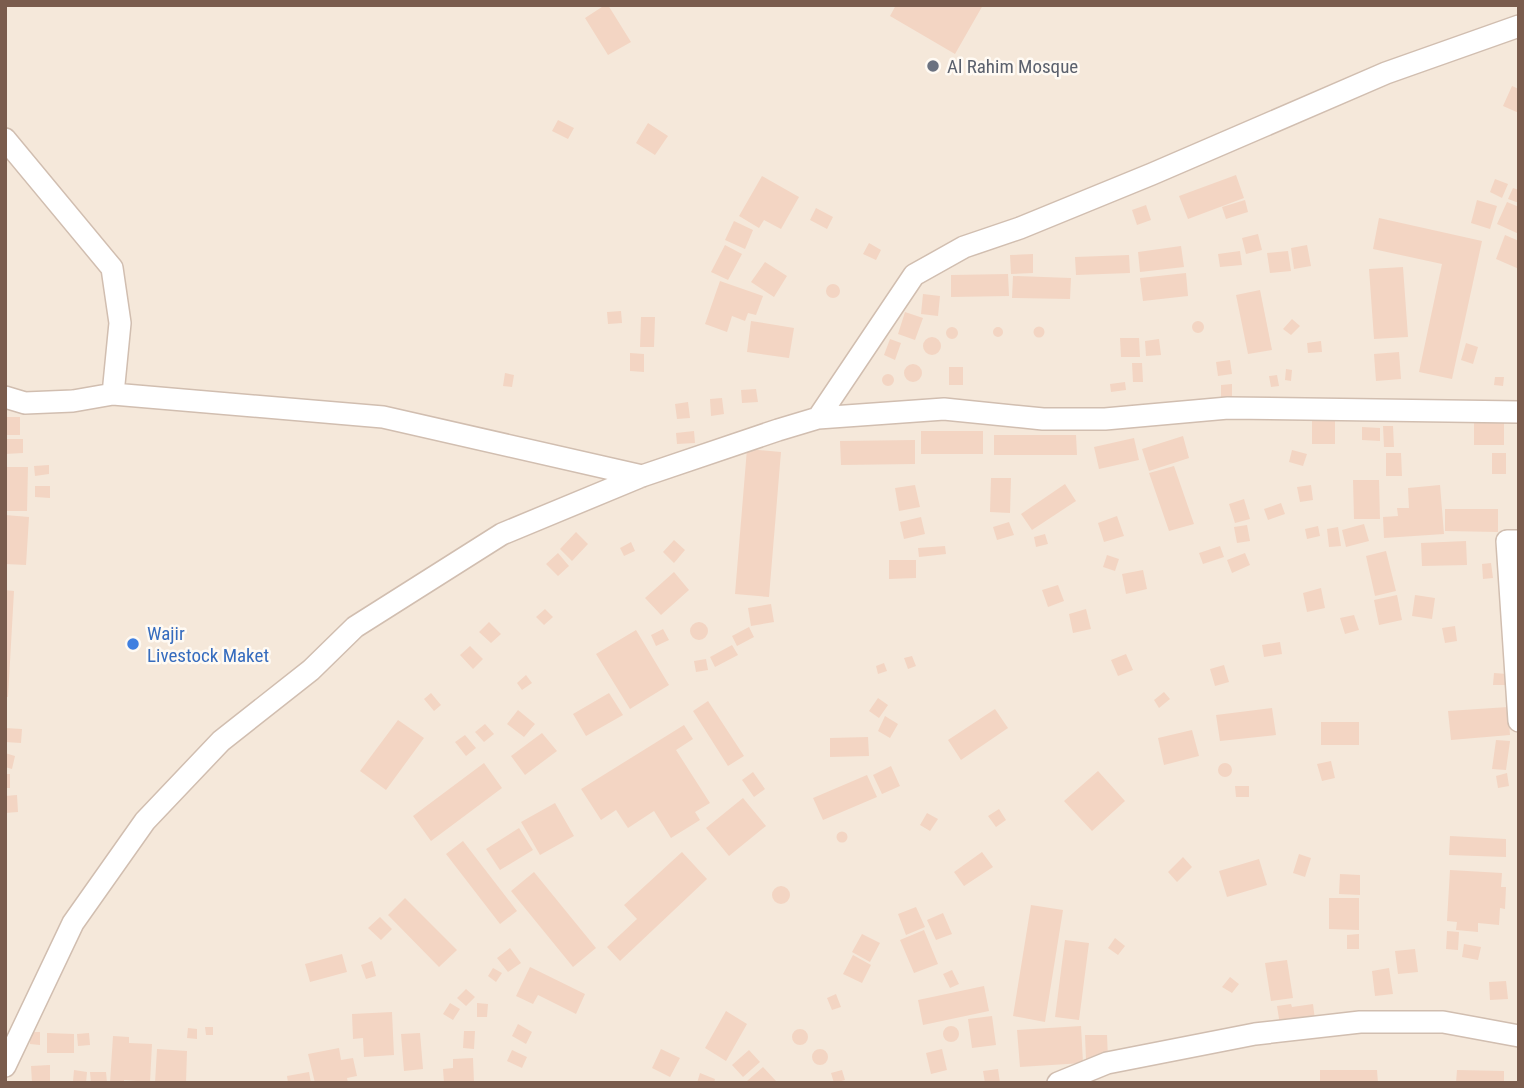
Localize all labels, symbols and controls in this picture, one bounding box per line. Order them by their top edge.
place label: Al Rahim Mosque [947,55,1078,78]
marker: Al Rahim Mosque [925,58,941,74]
place label: Wajir Livestock Maket [147,622,269,667]
marker: Wajir Livestock Maket [125,636,141,652]

